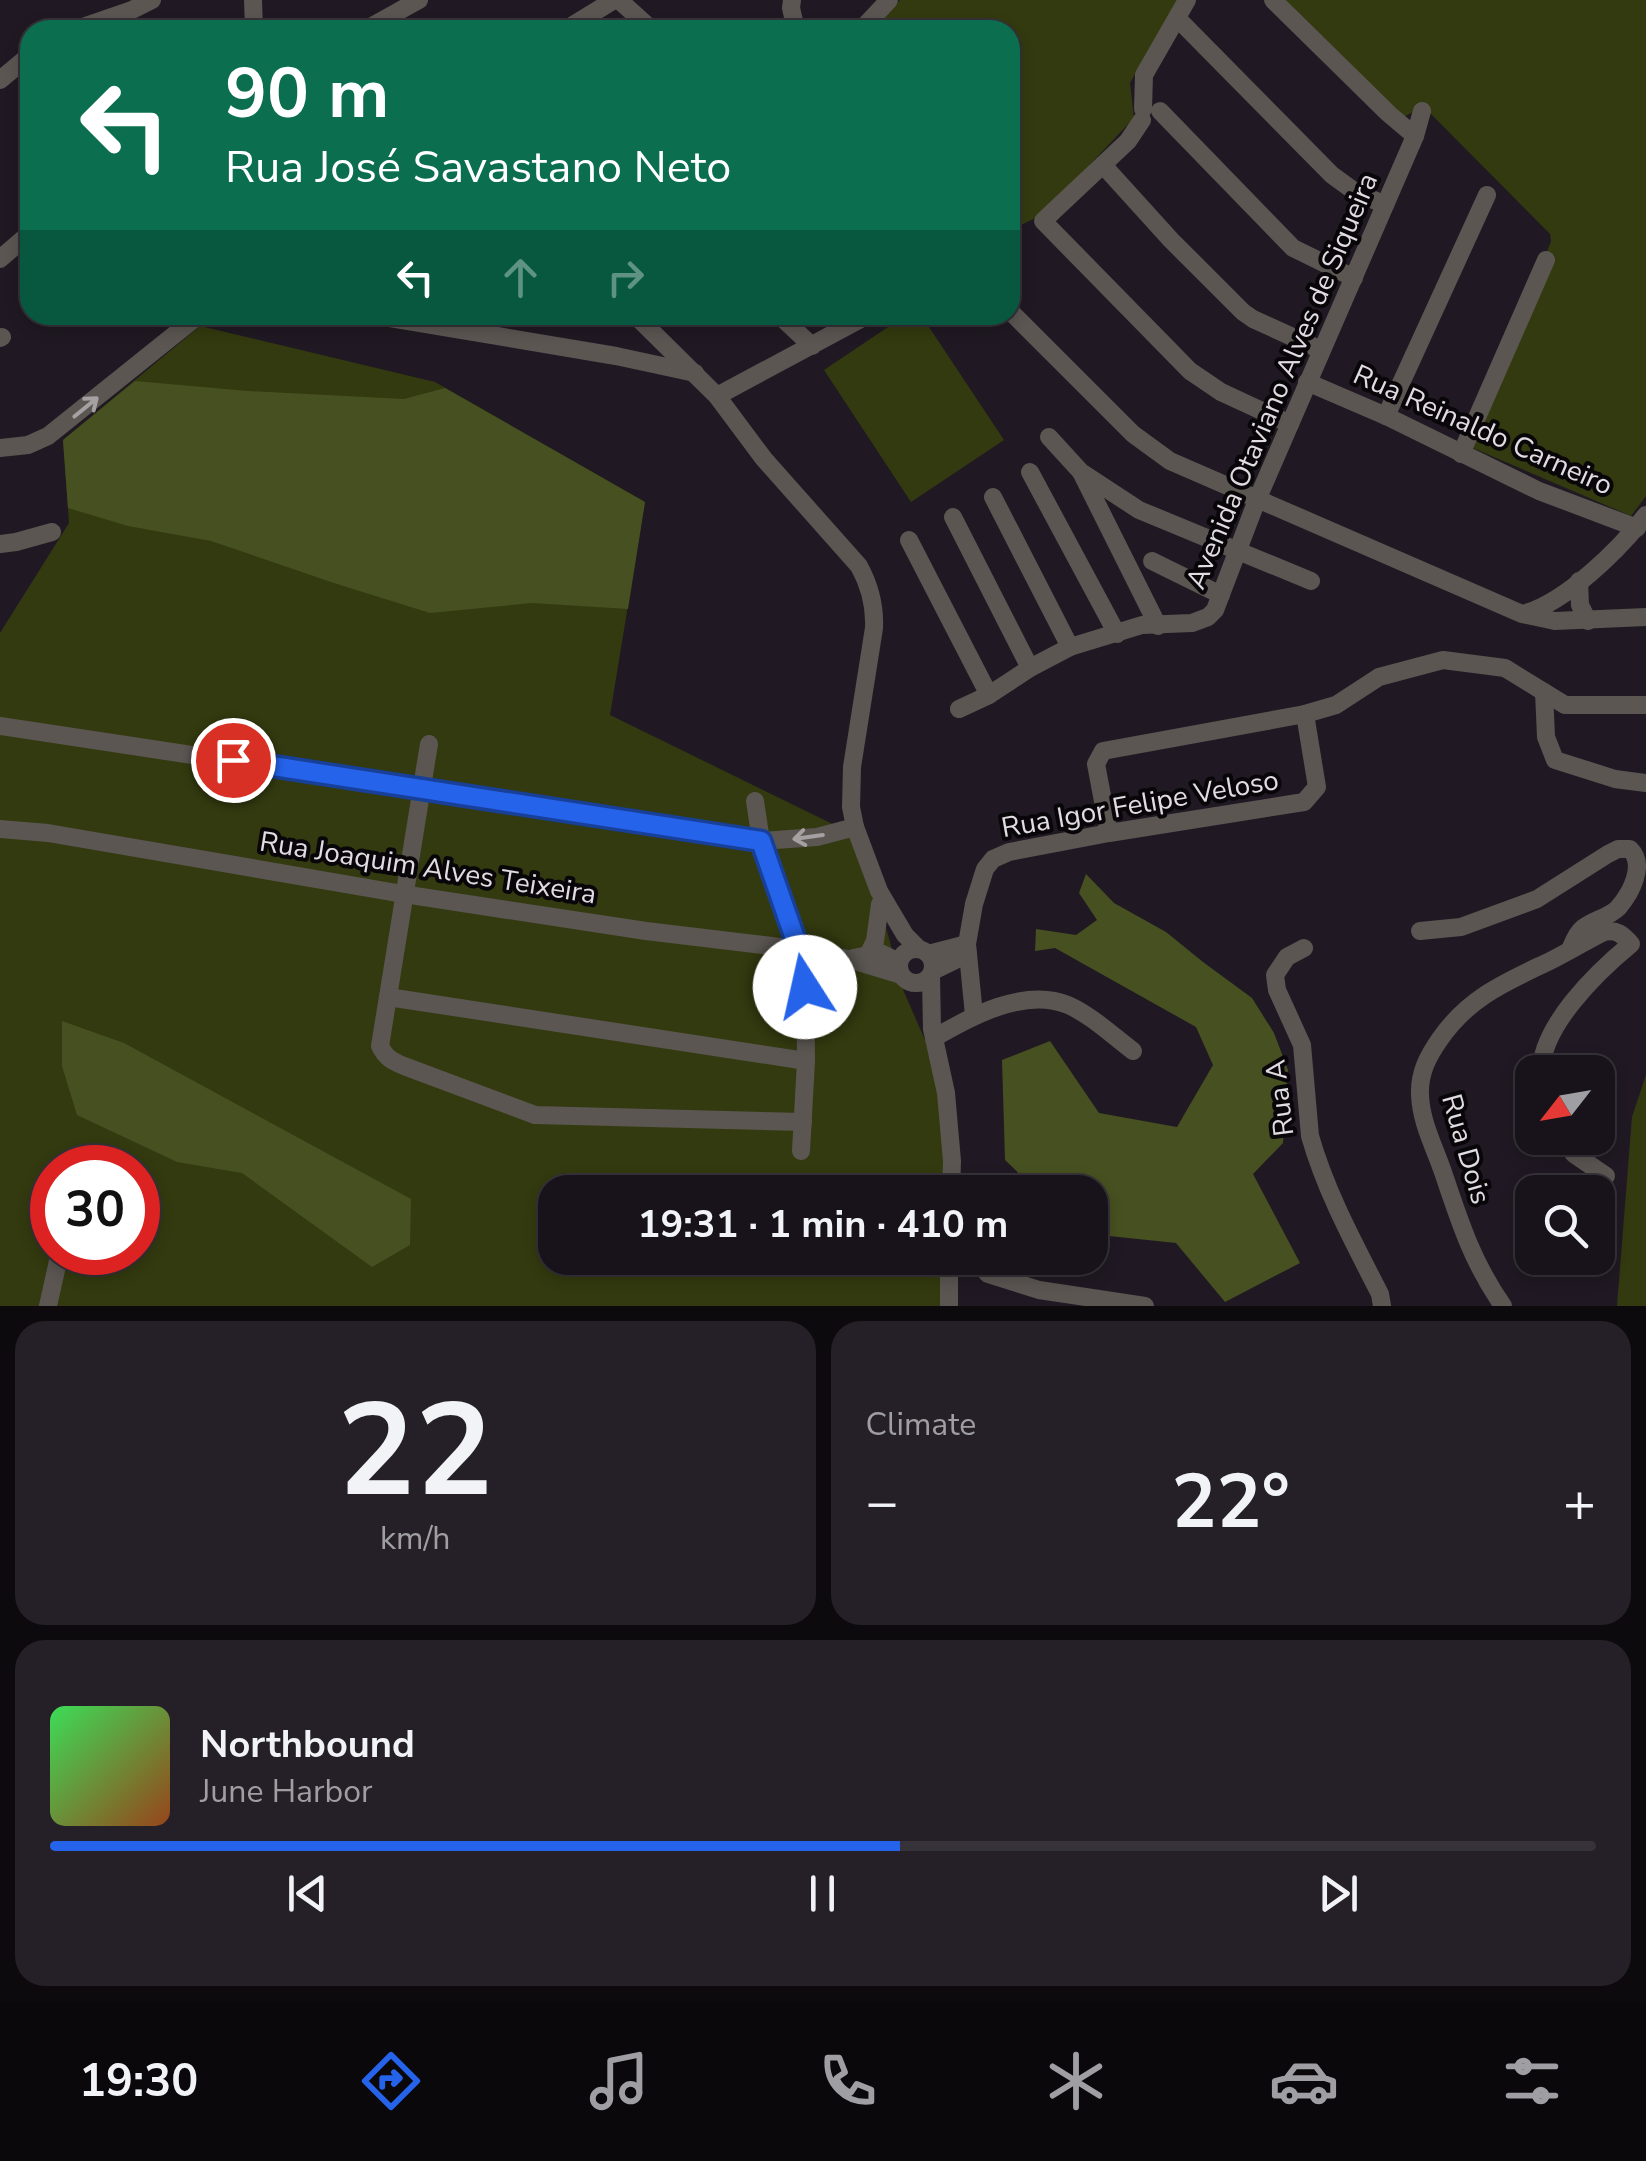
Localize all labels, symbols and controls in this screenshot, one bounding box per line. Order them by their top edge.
text: 90 m [225,46,389,142]
icon: left [60,60,190,190]
text: Rua José Savastano Neto [225,137,731,198]
street label: Avenida Otaviano Alves de Siqueira [1177,167,1387,595]
icon: left [388,250,443,305]
icon: ahead [493,250,548,305]
icon: right [598,250,653,305]
street label: Rua Reinaldo Carneiro [1347,356,1619,504]
one-way arrow [72,397,98,419]
pin [191,718,276,803]
icon: arrive [206,733,261,788]
street label: Rua Igor Felipe Veloso [998,761,1282,847]
street label: Rua Joaquim Alves Teixeira [257,823,599,913]
one-way arrow [793,828,825,846]
position arrow [753,935,857,1039]
north arrow [1515,1055,1615,1155]
map controls [1515,1055,1615,1275]
street label: Rua A [1256,1058,1304,1138]
street label: Rua Dois [1432,1090,1500,1208]
speed limit sign: 30 [30,1145,160,1275]
button: search [1515,1175,1615,1275]
text: 19:31 · 1 min · 410 m [638,1199,1008,1250]
text: 22 [337,1363,493,1540]
text: Climate [866,1403,976,1446]
text: 22° [1172,1451,1290,1553]
text: − [866,1465,899,1540]
text: + [1563,1465,1596,1540]
text: km/h [380,1517,451,1560]
text: Northbound [200,1719,415,1770]
text: June Harbor [200,1770,372,1813]
icon: previous [280,1866,335,1921]
icon: pause [795,1866,850,1921]
icon: next [1311,1866,1366,1921]
icon: directions [356,2046,426,2116]
icon: music [584,2046,654,2116]
icon: phone [813,2046,883,2116]
icon: climate [1041,2046,1111,2116]
icon: car [1269,2046,1339,2116]
icon: filters [1497,2046,1567,2116]
text: 19:30 [79,2051,198,2112]

